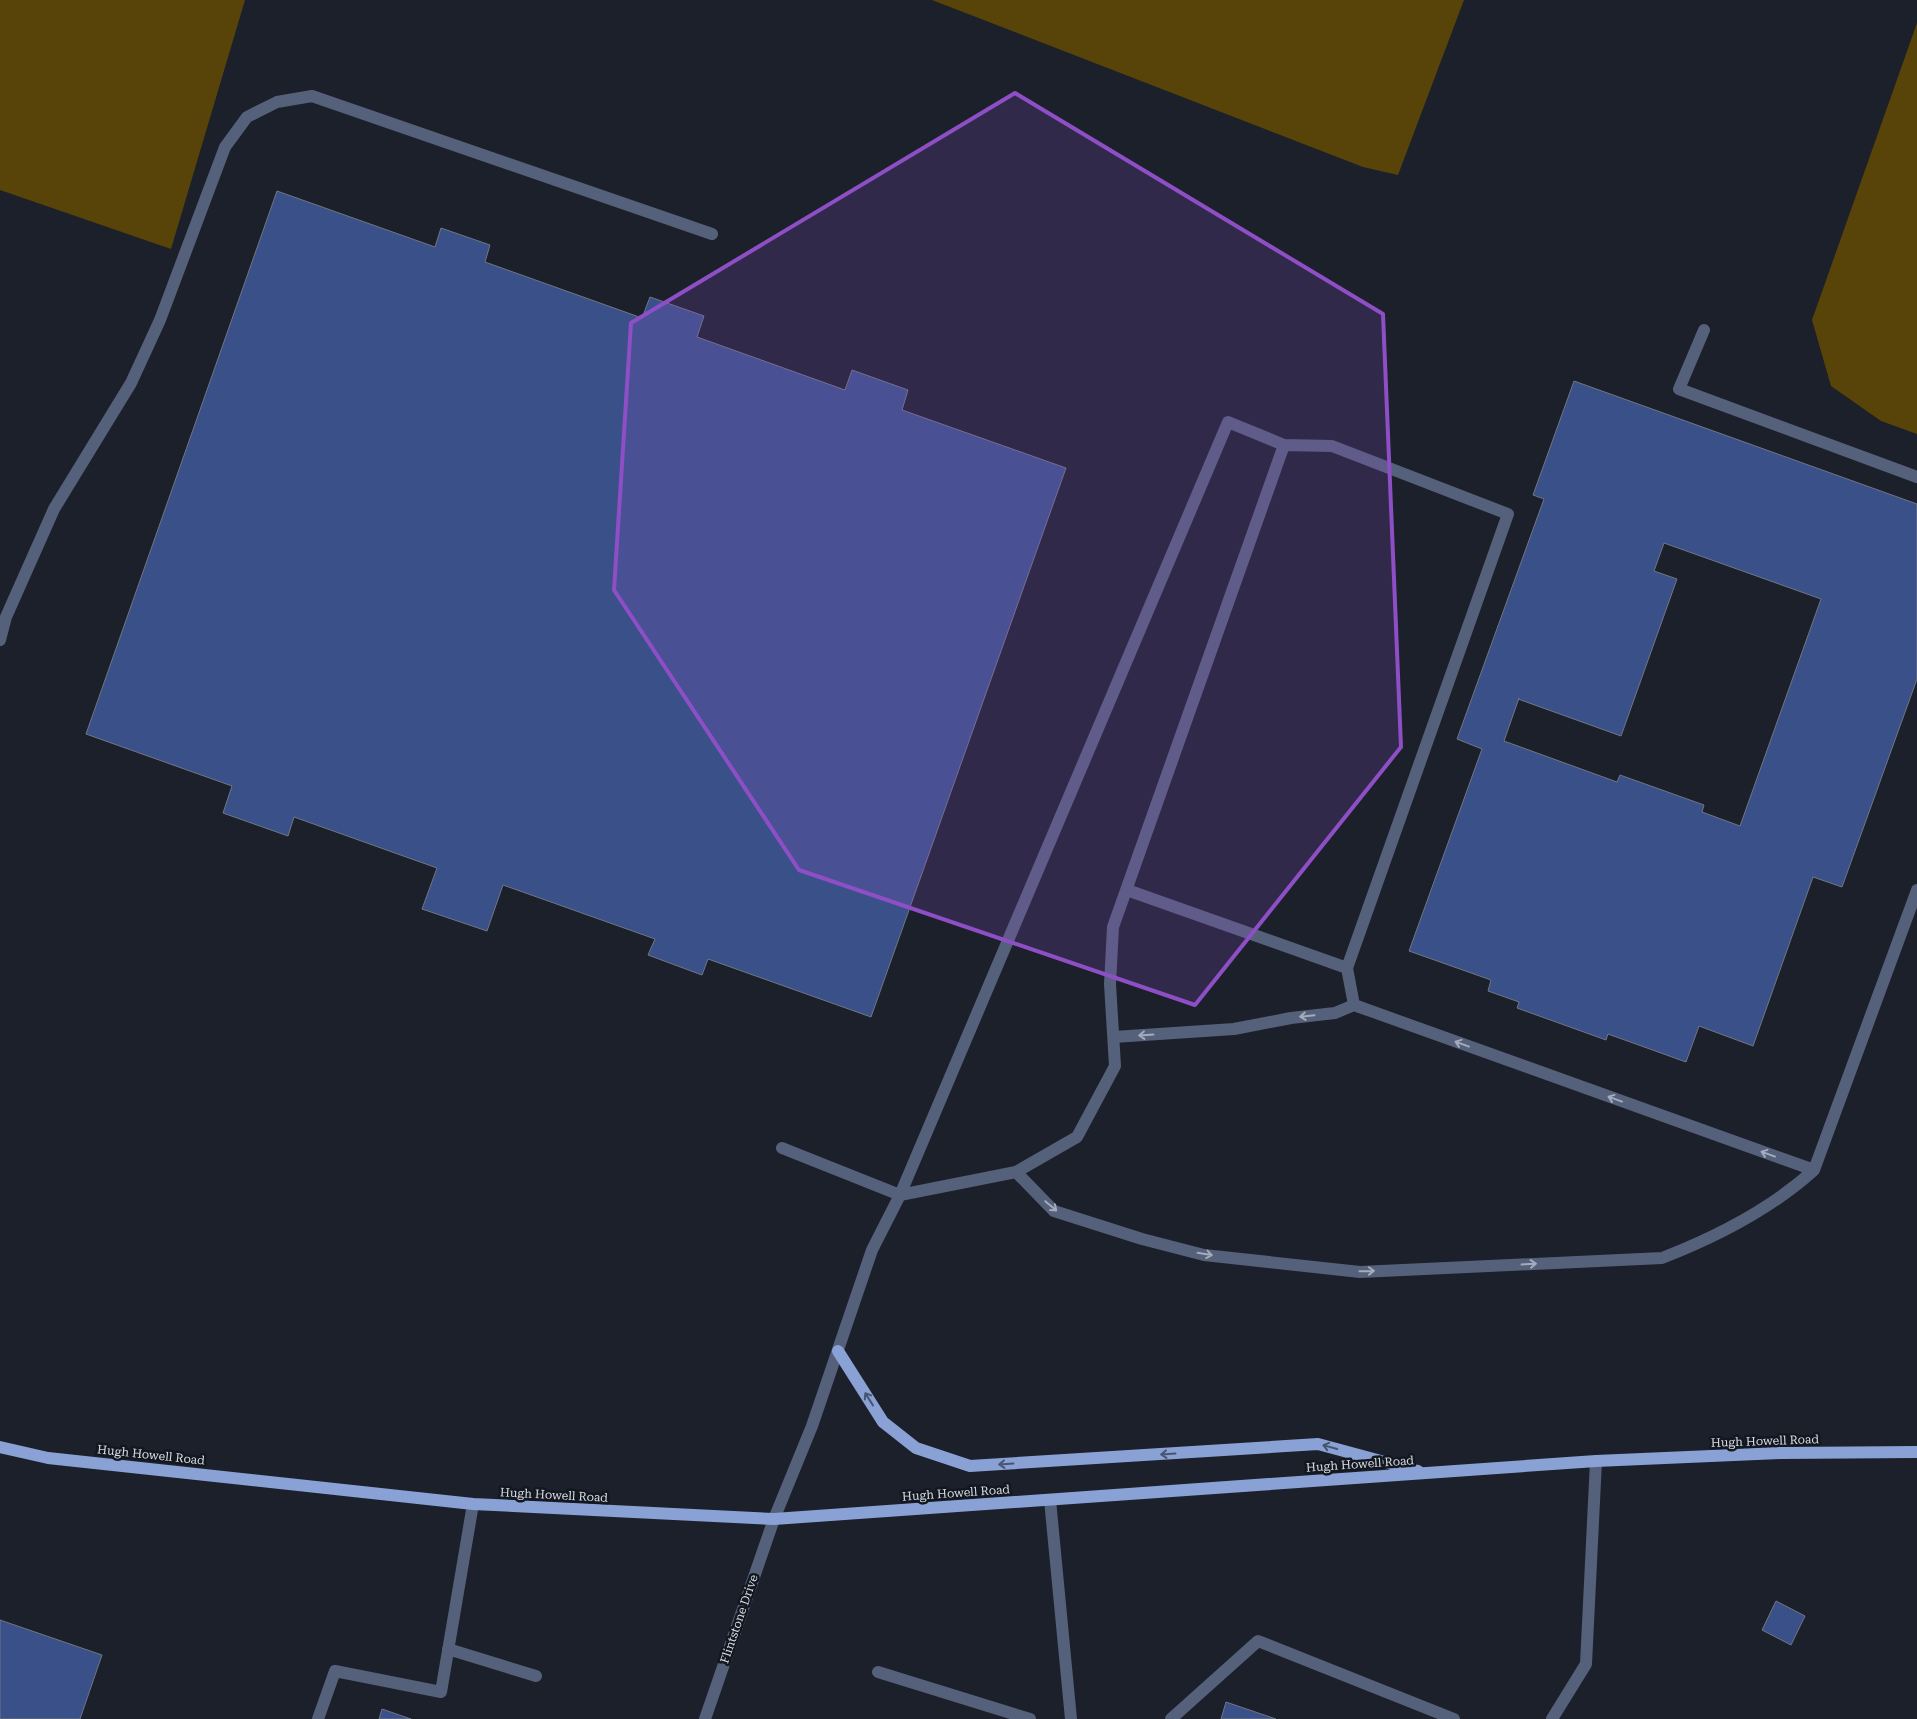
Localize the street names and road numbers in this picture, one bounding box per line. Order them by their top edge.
street label: Hugh Howell Road [1711,1432,1820,1450]
street label: Hugh Howell Road [97,1442,206,1468]
street label: Hugh Howell Road [1306,1453,1415,1475]
street label: Hugh Howell Road [902,1482,1011,1504]
street label: Hugh Howell Road [500,1485,609,1505]
street label: Flintstone Drive [717,1572,761,1665]

